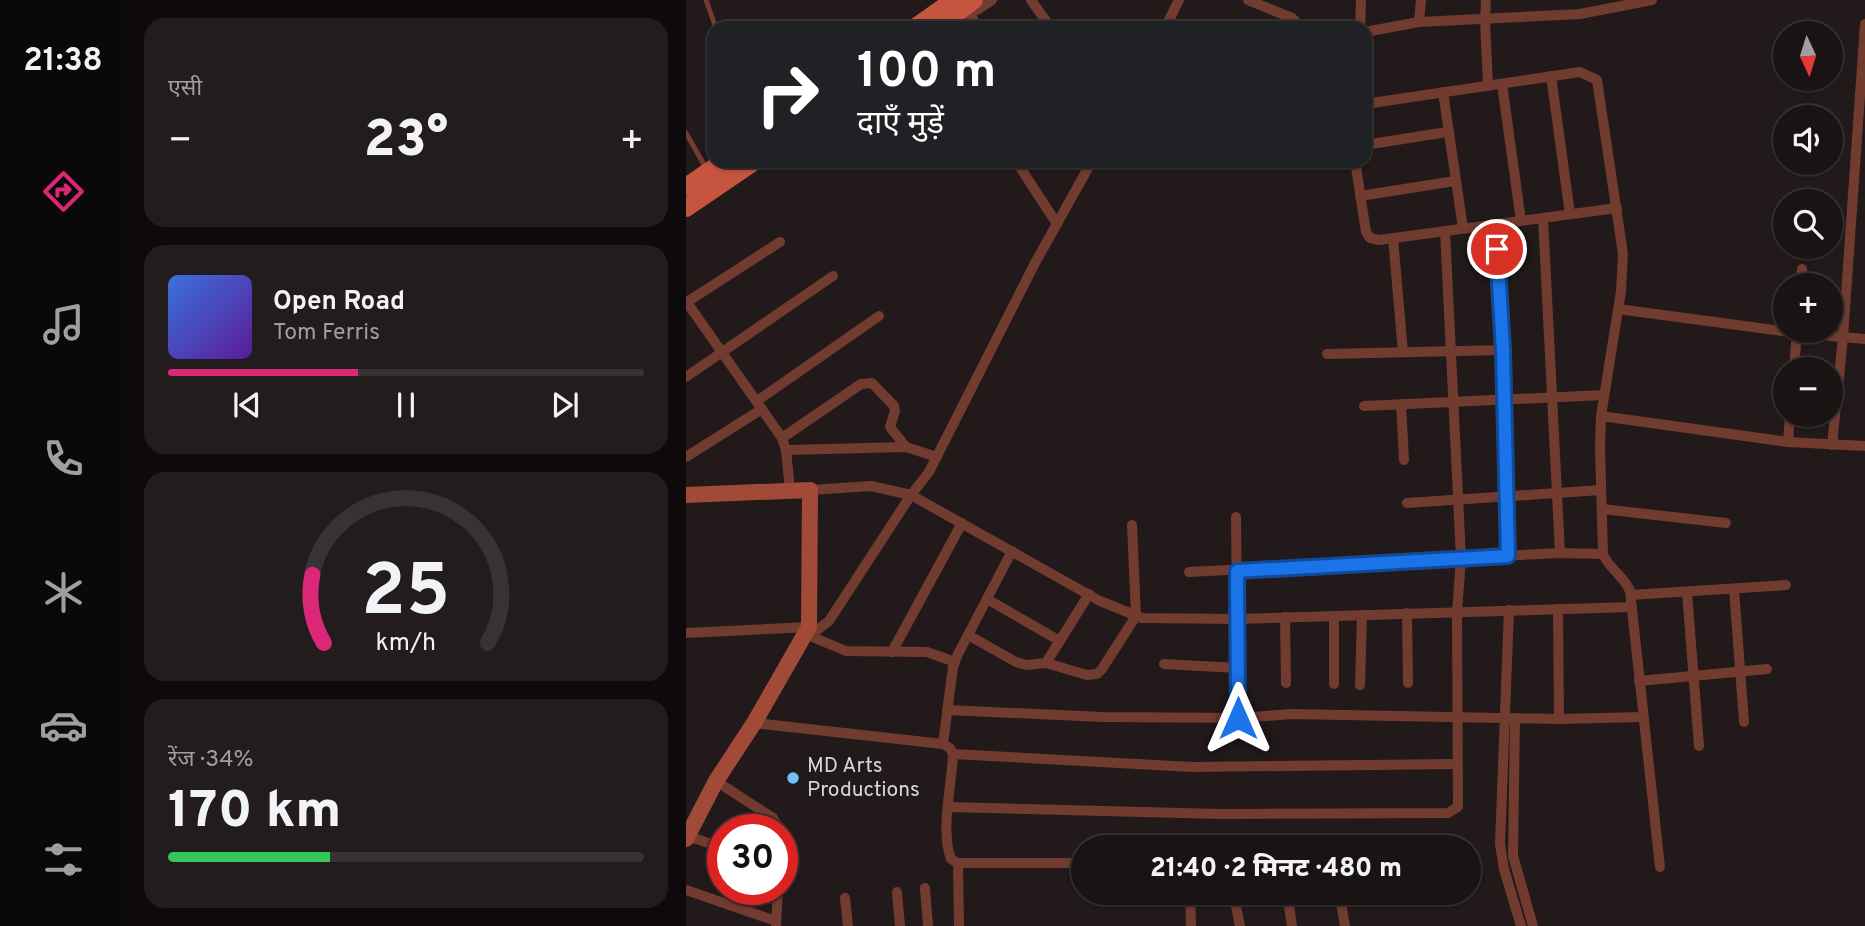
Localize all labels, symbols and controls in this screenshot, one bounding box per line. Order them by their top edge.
north arrow [1773,21,1843,91]
map controls [1773,21,1843,427]
text: 21:38 [23,42,103,82]
text: 100 m [857,43,996,105]
icon: right [742,49,833,140]
text: एसी [168,75,202,104]
text: दाएँ मुड़ें [857,105,944,145]
button: sound [1773,105,1843,175]
text: 23° [364,109,448,175]
text: − [168,118,193,167]
text: + [619,118,644,167]
icon: directions [39,167,88,216]
button: search [1773,189,1843,259]
pin [1467,219,1527,279]
icon: arrive [1478,230,1516,268]
button: + [1773,273,1843,343]
text: Open Road [273,286,405,319]
icon: music [39,300,88,349]
text: Tom Ferris [273,319,380,348]
button: − [1773,357,1843,427]
icon: previous [228,386,266,424]
icon: pause [387,386,425,424]
icon: next [546,386,584,424]
icon: phone [39,434,88,483]
text: 25 [362,549,451,641]
icon: climate [39,568,88,617]
text: km/h [376,627,436,659]
position arrow [1201,681,1275,755]
icon: car [39,701,88,750]
text: रेंज · 34% [168,746,253,775]
place label: MD Arts Productions [807,753,920,804]
marker: MD Arts Productions [785,770,801,786]
text: 170 km [168,780,341,846]
speed limit sign: 30 [707,814,798,905]
icon: filters [39,835,88,884]
text: 21:40 · 2 मिनट · 480 m [1150,853,1402,886]

